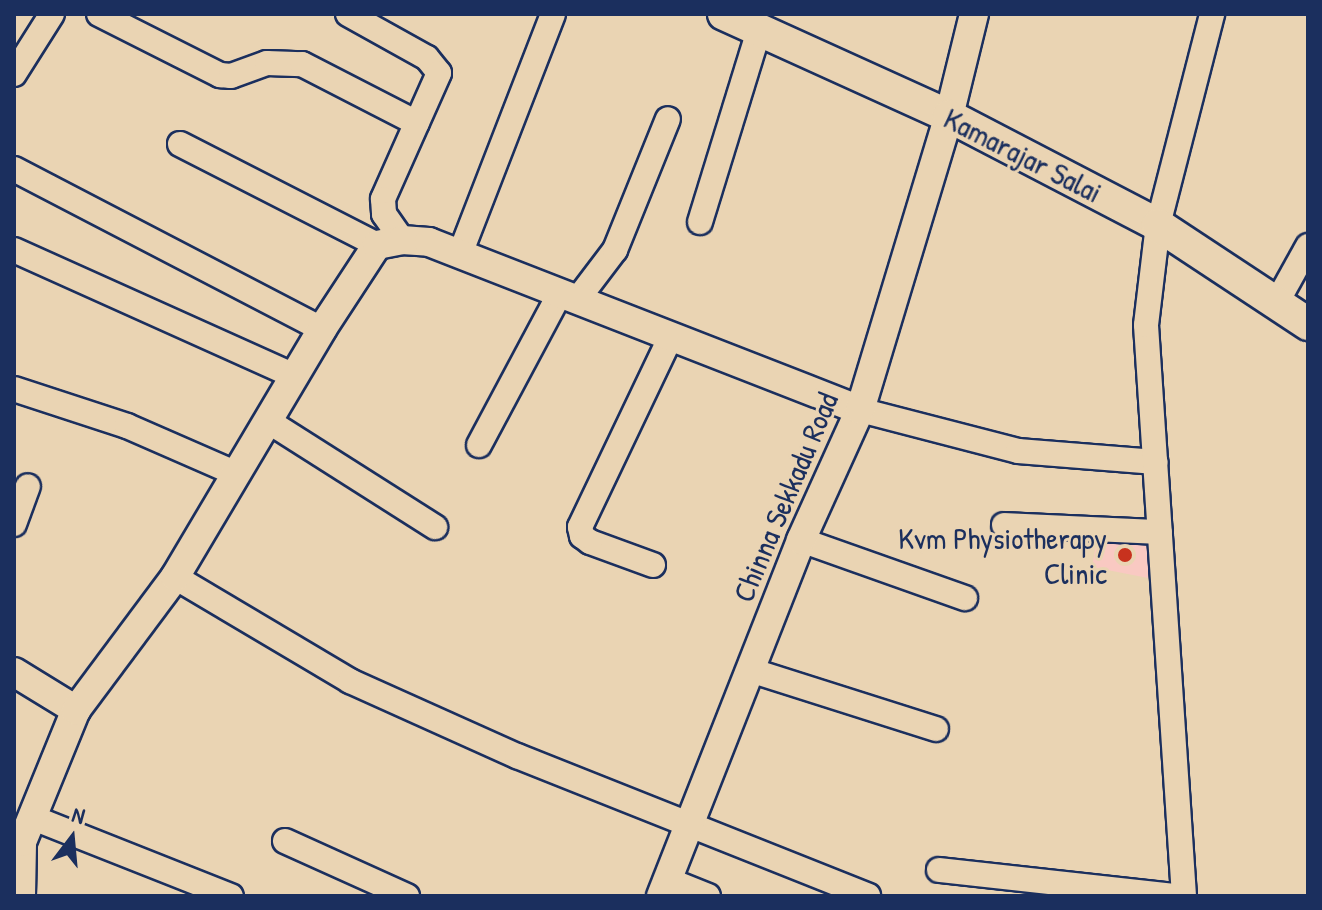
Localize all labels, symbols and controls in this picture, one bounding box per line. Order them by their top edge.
street label: Kamarajar Salai [938,100,1108,210]
street label: Chinna Sekkadu Road [725,387,845,607]
place label: Kvm Physiotherapy Clinic [898,520,1107,590]
marker: Kvm Physiotherapy Clinic [1114,544,1136,566]
north arrow [32,798,112,878]
text: N [69,799,88,831]

